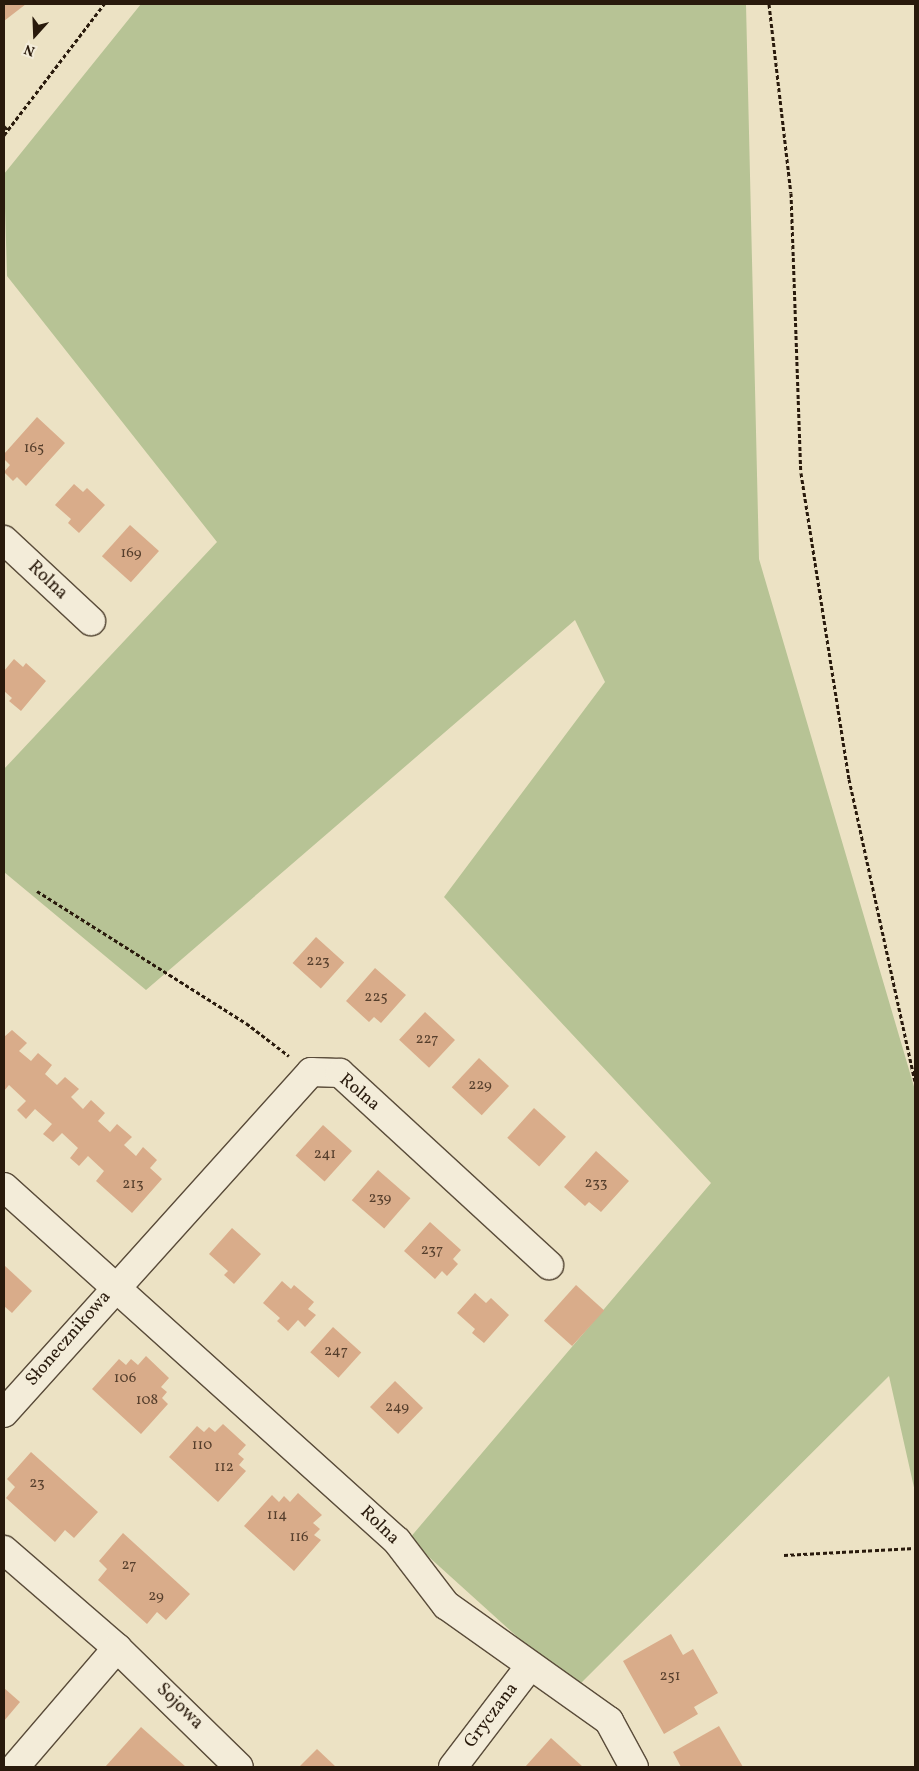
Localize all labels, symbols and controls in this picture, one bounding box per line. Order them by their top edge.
north arrow [10,10,60,60]
text: N [22,39,38,60]
house number: 165 [24,440,44,458]
house number: 169 [120,545,142,563]
street label: Rolna [23,557,71,605]
house number: 223 [306,953,330,971]
house number: 225 [364,989,388,1007]
house number: 227 [415,1031,439,1049]
street label: Rolna [334,1070,384,1116]
house number: 229 [468,1077,492,1095]
house number: 241 [314,1146,336,1164]
house number: 233 [585,1175,607,1193]
house number: 213 [122,1176,144,1194]
house number: 239 [369,1190,391,1208]
house number: 237 [421,1242,443,1260]
street label: Słonecznikowa [22,1287,116,1391]
house number: 247 [324,1343,348,1361]
house number: 106 [114,1370,136,1388]
house number: 108 [136,1392,158,1410]
house number: 249 [385,1399,409,1417]
house number: 110 [192,1437,212,1455]
house number: 112 [214,1459,234,1477]
house number: 23 [29,1475,45,1493]
street label: Rolna [355,1502,403,1550]
house number: 114 [267,1507,287,1525]
house number: 116 [289,1529,309,1547]
house number: 27 [122,1557,136,1575]
house number: 29 [148,1588,164,1606]
house number: 251 [659,1668,681,1686]
street label: Sojowa [151,1679,207,1735]
street label: Gryczana [461,1679,523,1753]

